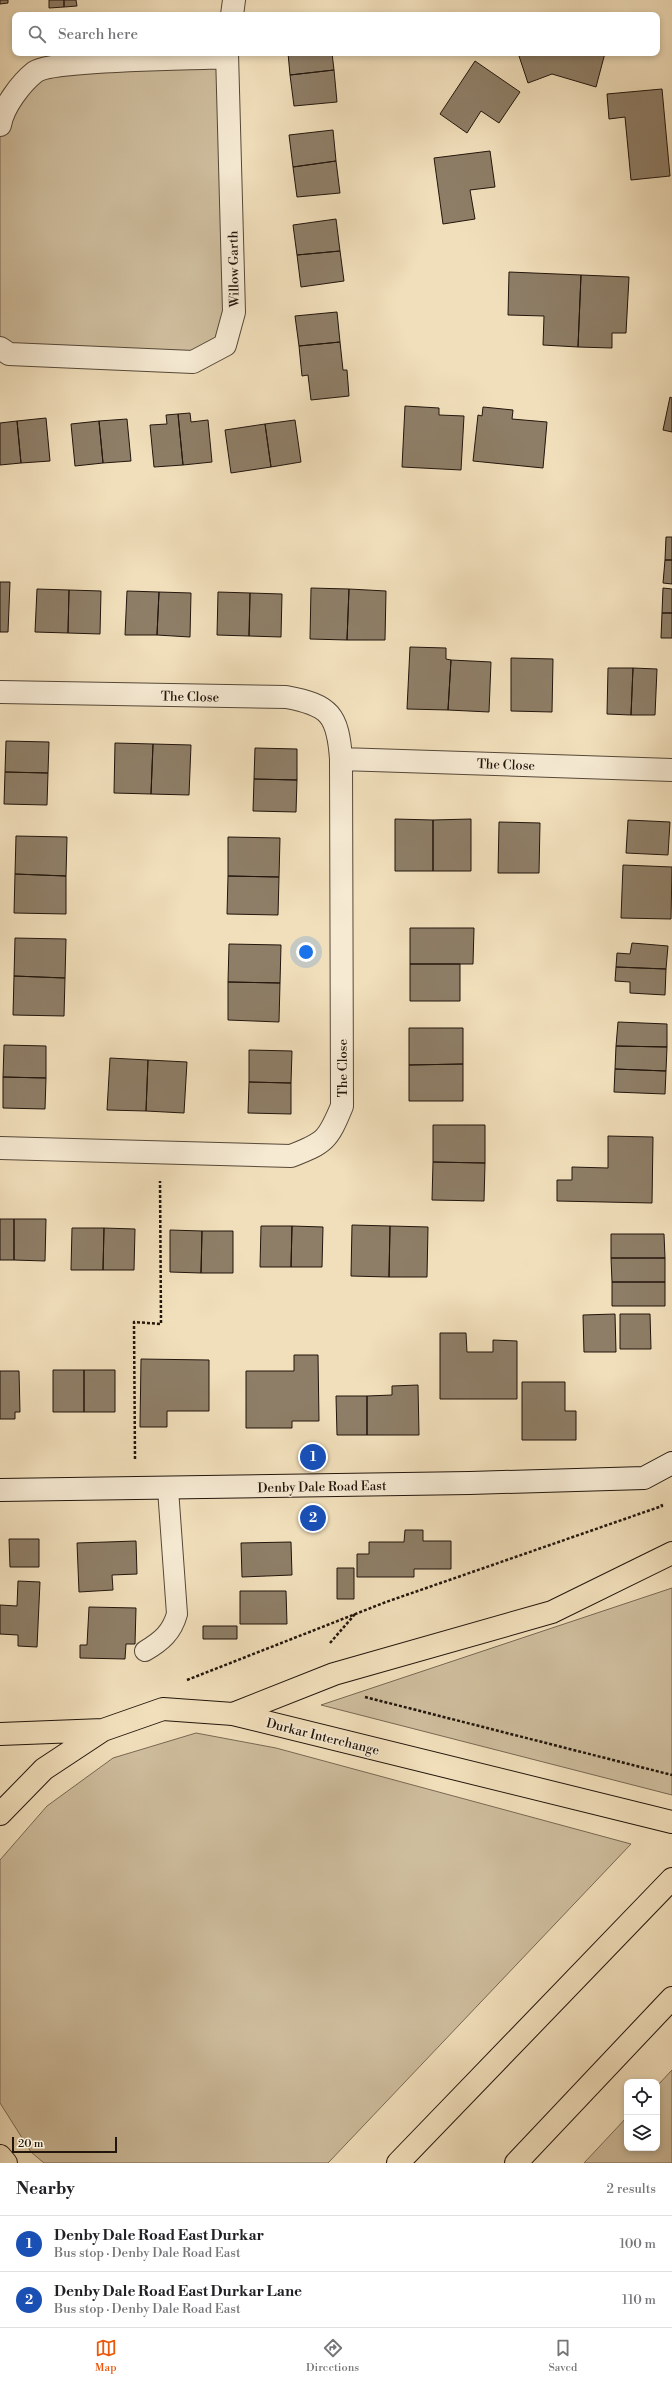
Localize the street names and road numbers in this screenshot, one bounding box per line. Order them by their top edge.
street label: Willow Garth [225,230,243,308]
street label: The Close [161,688,220,706]
street label: The Close [477,756,536,774]
street label: The Close [335,1038,351,1097]
street label: Denby Dale Road East [257,1478,387,1496]
street label: Durkar Interchange [265,1715,381,1759]

